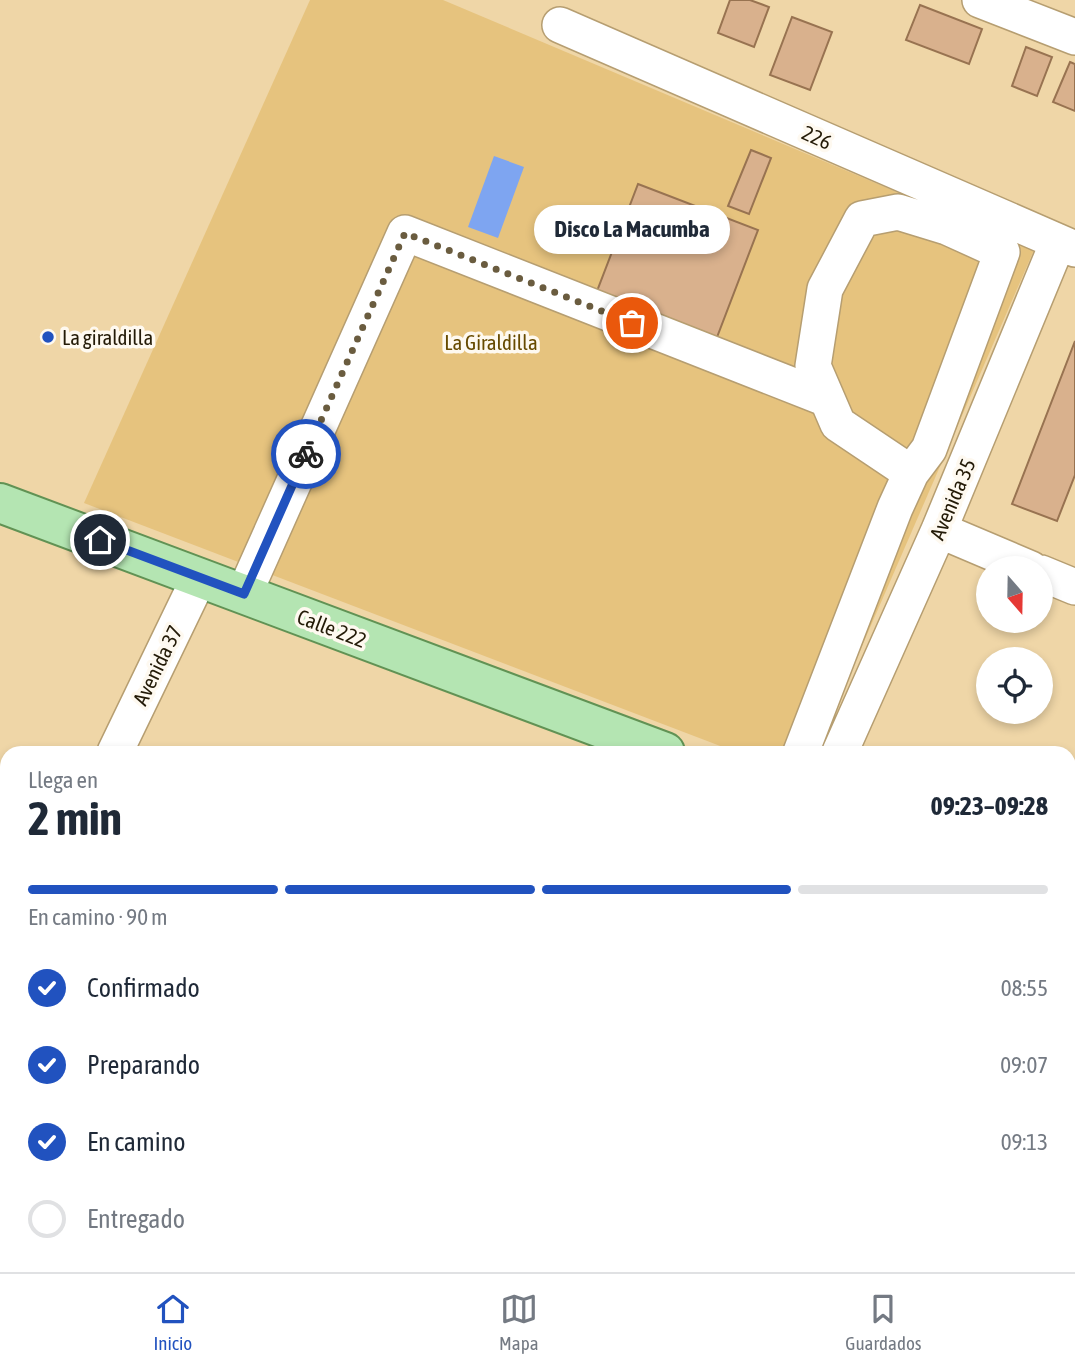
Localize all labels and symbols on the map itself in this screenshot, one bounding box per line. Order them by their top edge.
street label: 226 [799,120,836,154]
callout: Disco La Macumba [534,204,730,253]
pin [602,293,662,353]
place label: La giraldilla [62,325,153,349]
marker: La giraldilla [40,329,56,345]
park label: La Giraldilla [444,330,538,354]
courier [271,419,341,489]
street label: Avenida 35 [924,455,980,543]
pin [70,510,130,570]
north arrow [976,556,1054,634]
street label: Calle 222 [294,604,370,652]
street label: Avenida 37 [127,621,187,709]

